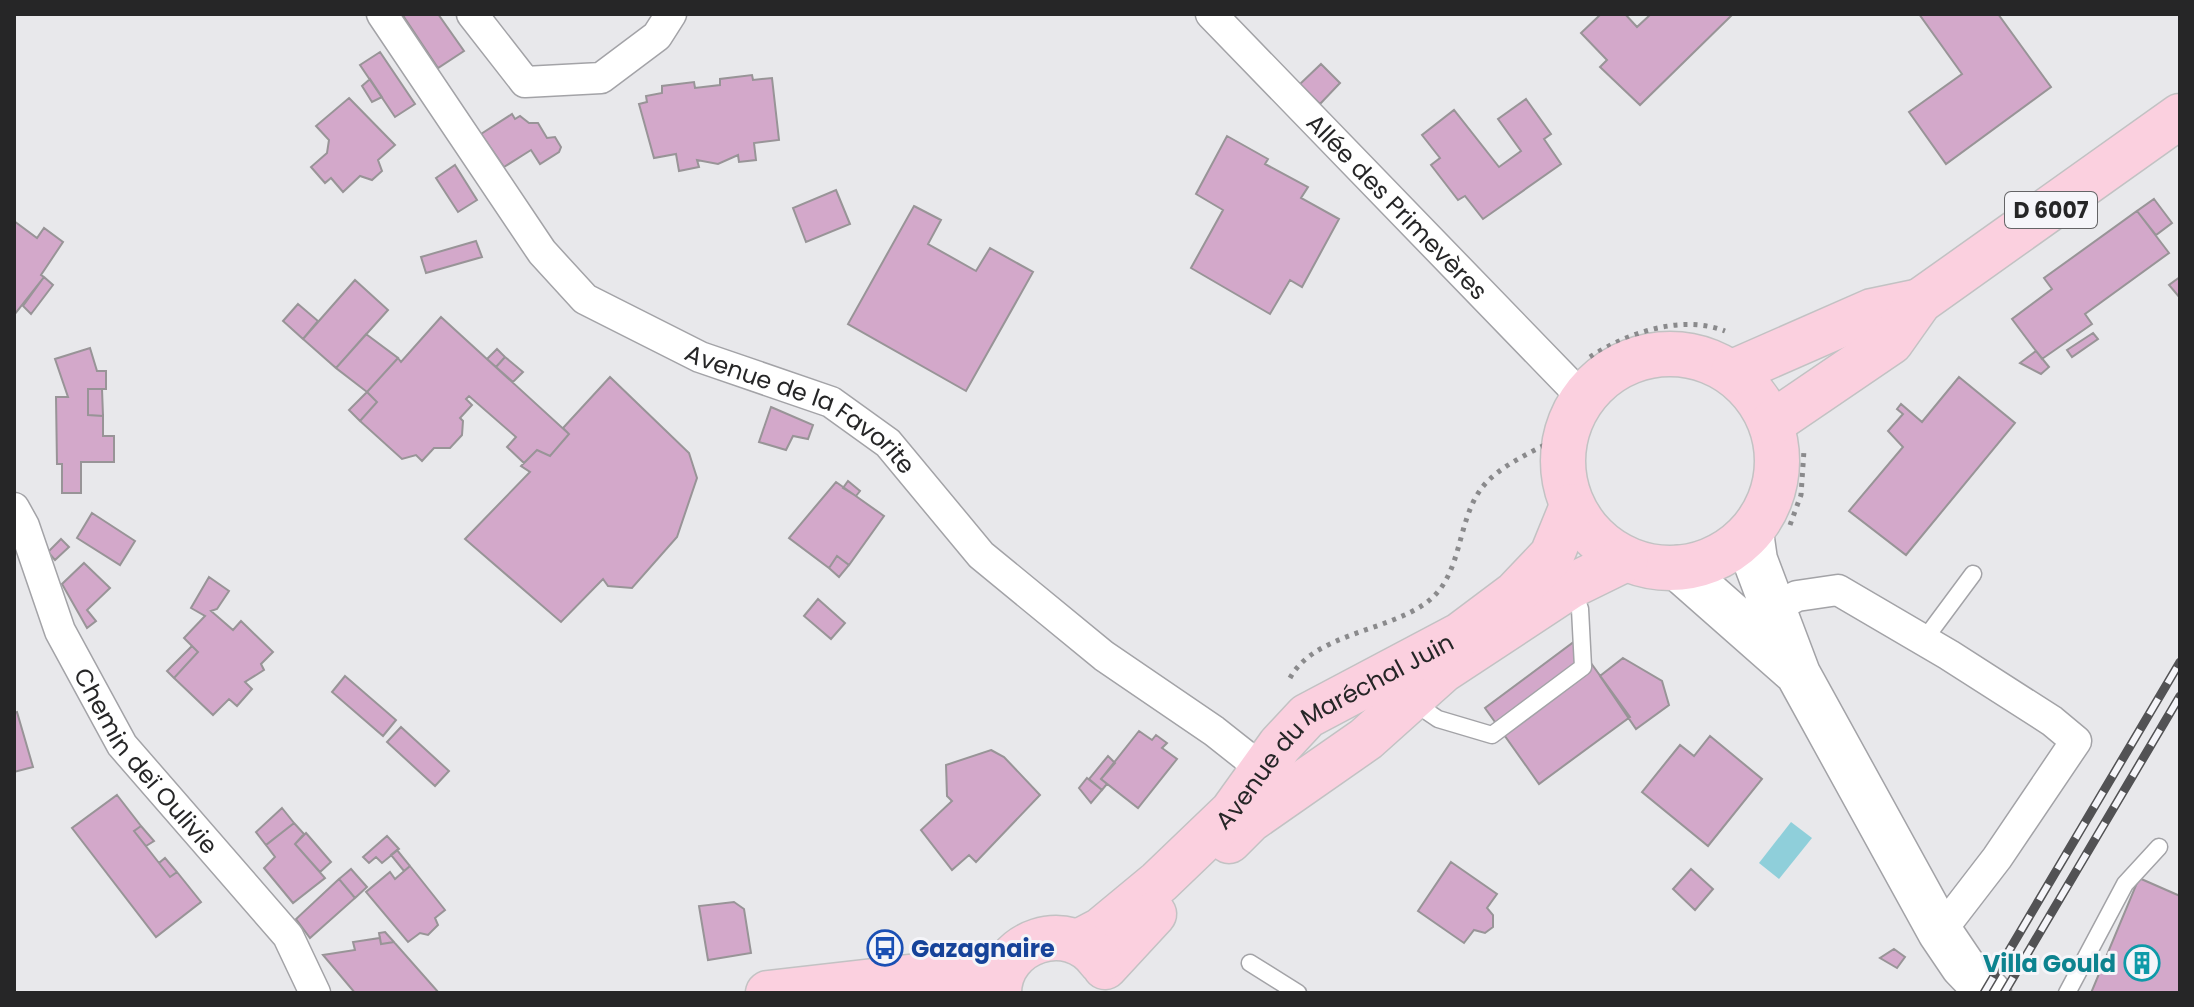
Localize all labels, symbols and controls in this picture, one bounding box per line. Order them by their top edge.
street label: Allée des Primevères [1300,106,1495,307]
road number: D 6007 [2005,192,2097,228]
street label: Avenue de la Favorite [680,336,923,481]
street label: Avenue du Maréchal Juin [1208,625,1459,836]
street label: Chemin deï Oulivie [66,662,226,861]
bus stop icon: Gazagnaire [866,929,904,967]
place label: Gazagnaire [911,932,1055,965]
building icon: Villa Gould [2123,944,2161,982]
place label: Villa Gould [1983,947,2116,980]

